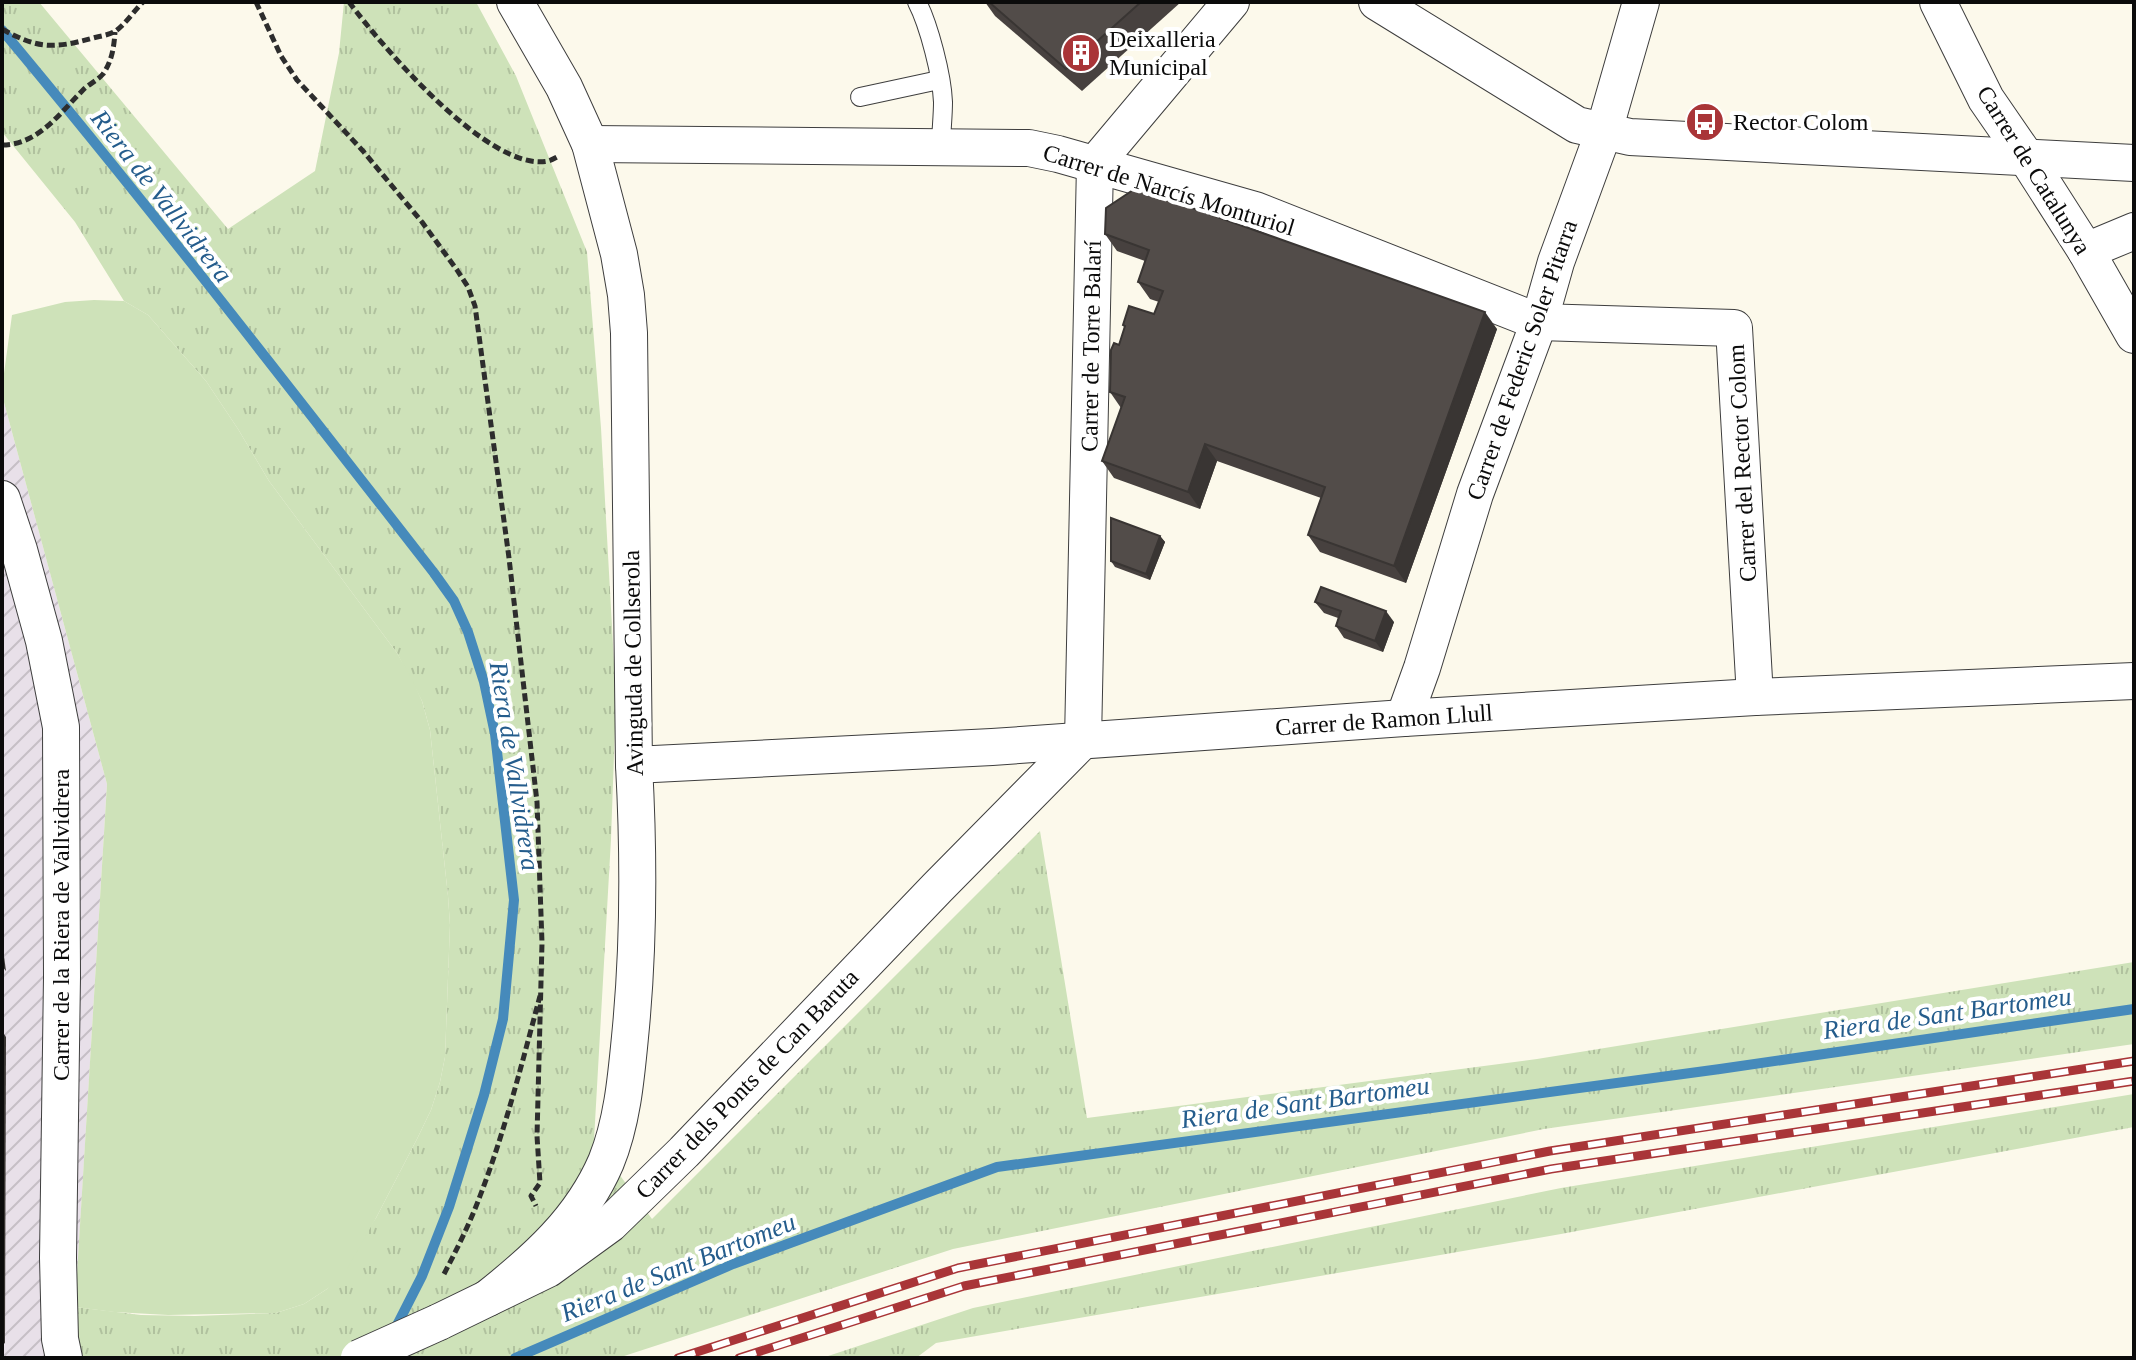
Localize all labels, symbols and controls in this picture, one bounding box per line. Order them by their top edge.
place label: Deixalleria Municipal [1109,26,1216,80]
building icon: Deixalleria Municipal [1060,32,1102,74]
street label: Carrer de Catalunya [1972,81,2096,259]
bus stop icon: Rector Colom [1684,101,1726,143]
water label: Riera de Vallvidrera [85,103,238,288]
place label: Rector Colom [1733,109,1869,135]
street label: Carrer de Narcís Monturiol [1040,139,1298,241]
street label: Carrer de Federic Soler Pitarra [1462,216,1582,503]
street label: Carrer de Torre Balarí [1076,240,1106,452]
street label: Carrer del Rector Colom [1723,343,1761,582]
street label: Avinguda de Collserola [618,549,648,776]
water label: Riera de Vallvidrera [483,658,545,873]
street label: Carrer de Ramon Llull [1274,699,1494,741]
street label: Carrer de la Riera de Vallvidrera [48,769,74,1081]
street label: Carrer dels Ponts de Can Baruta [630,964,864,1204]
water label: Riera de Sant Bartomeu [1820,982,2073,1045]
water label: Riera de Sant Bartomeu [1178,1071,1431,1134]
water label: Riera de Sant Bartomeu [556,1207,800,1328]

